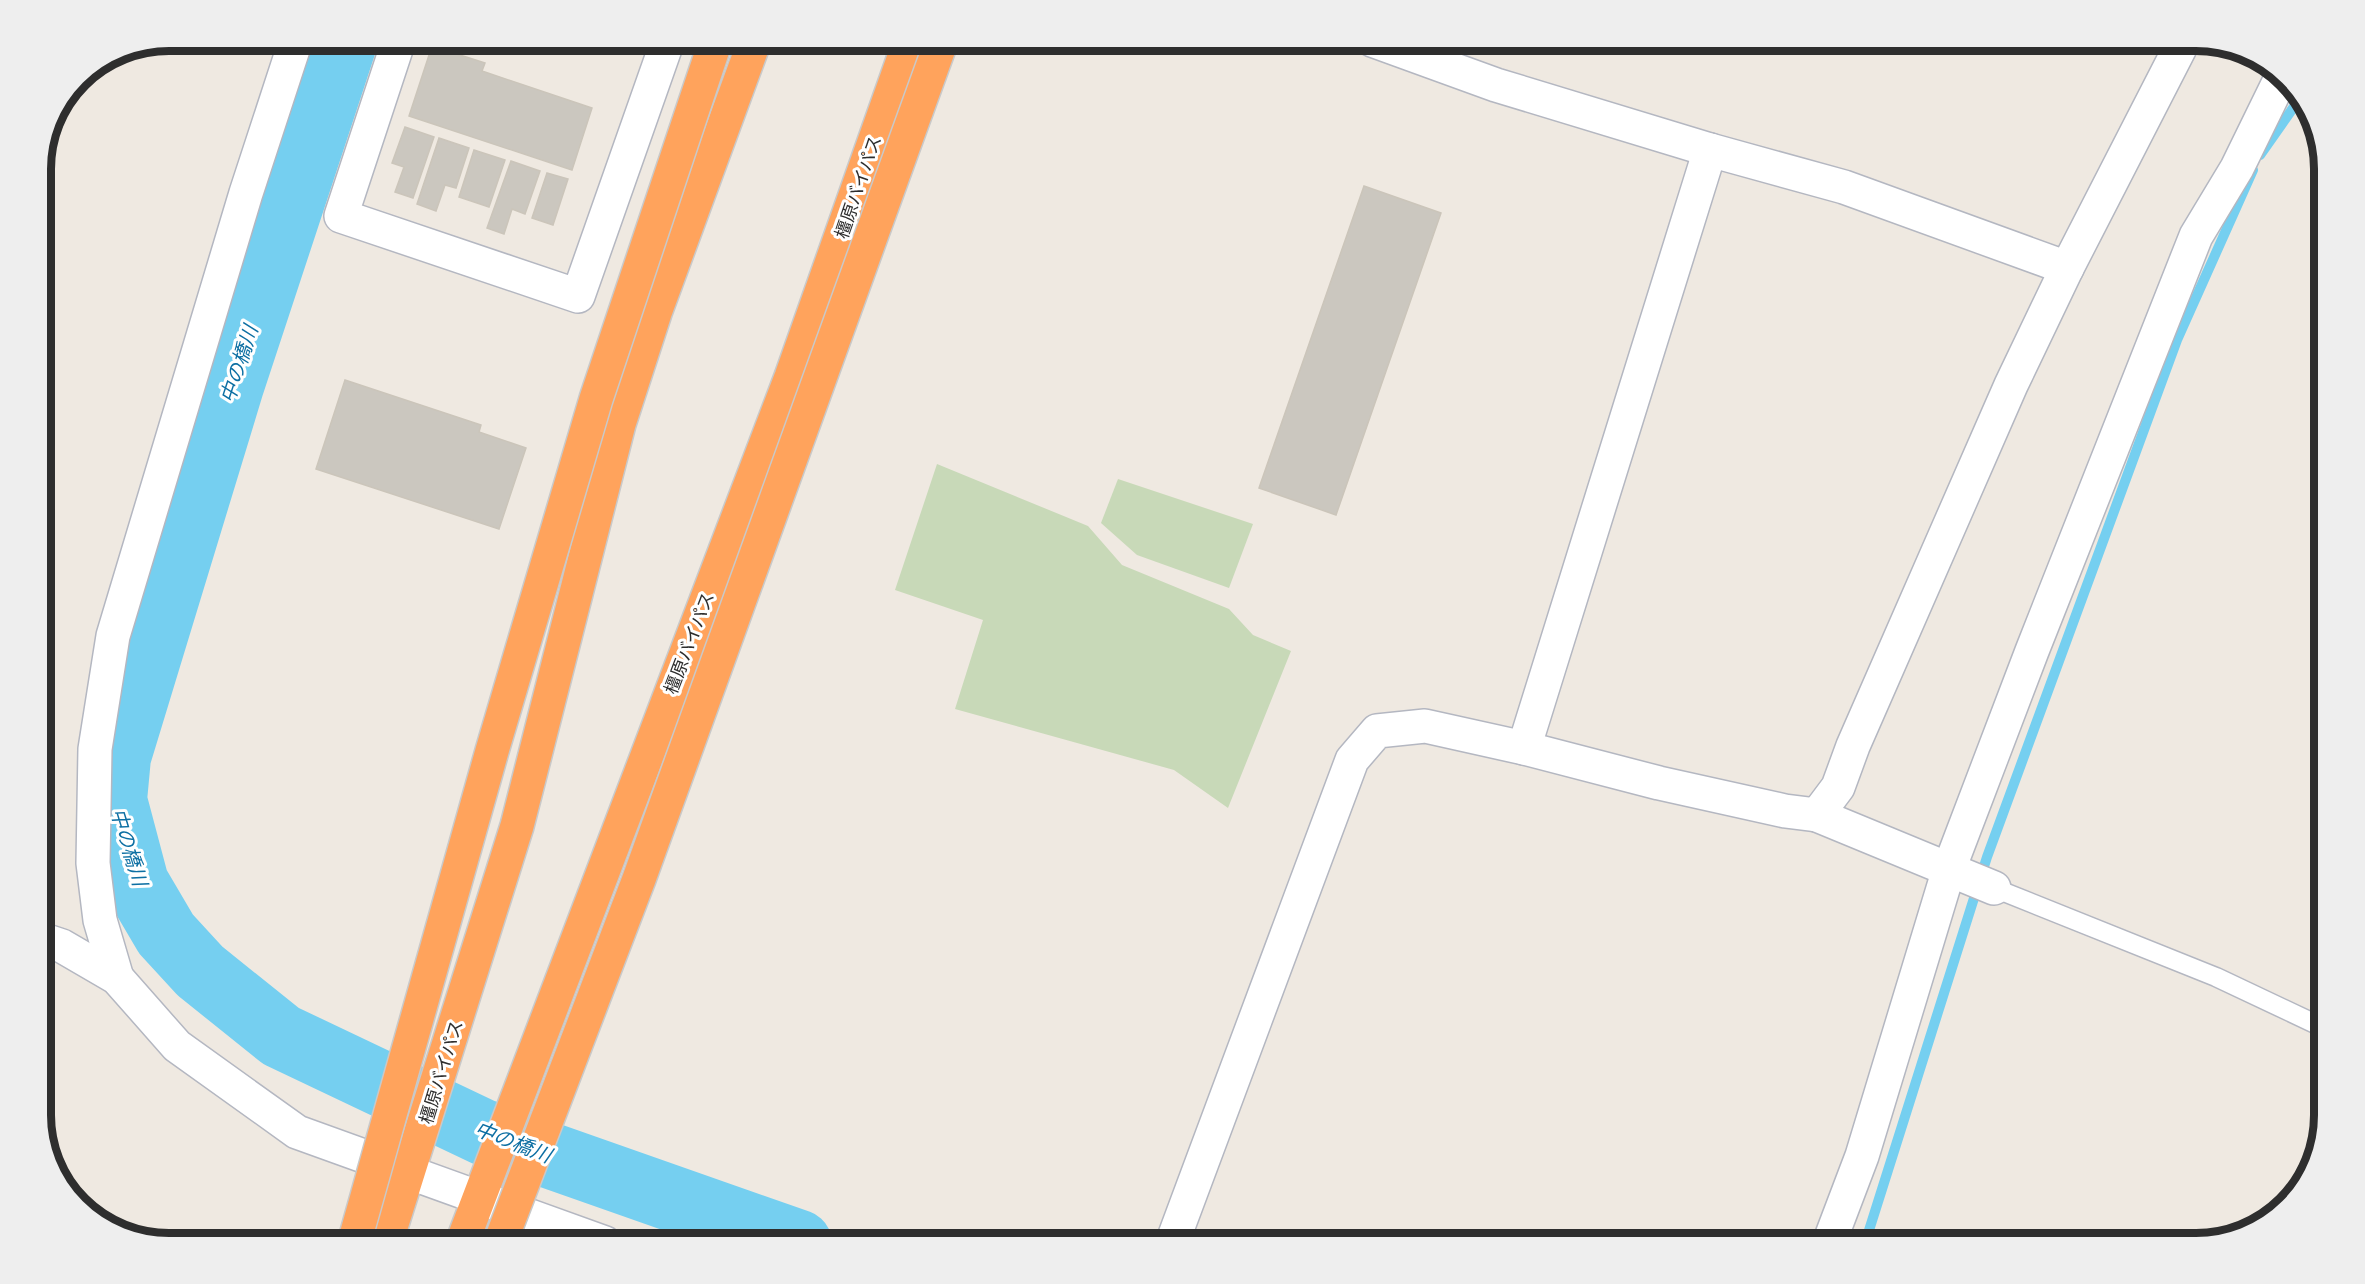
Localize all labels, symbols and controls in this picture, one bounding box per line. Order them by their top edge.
street label: 橿原バイパス [830,132,886,242]
water label: 中の橋川 [214,320,264,406]
street label: 橿原バイパス [659,589,719,697]
water label: 中の橋川 [105,805,154,891]
street label: 橿原バイパス [414,1017,468,1127]
water label: 中の橋川 [471,1116,557,1169]

